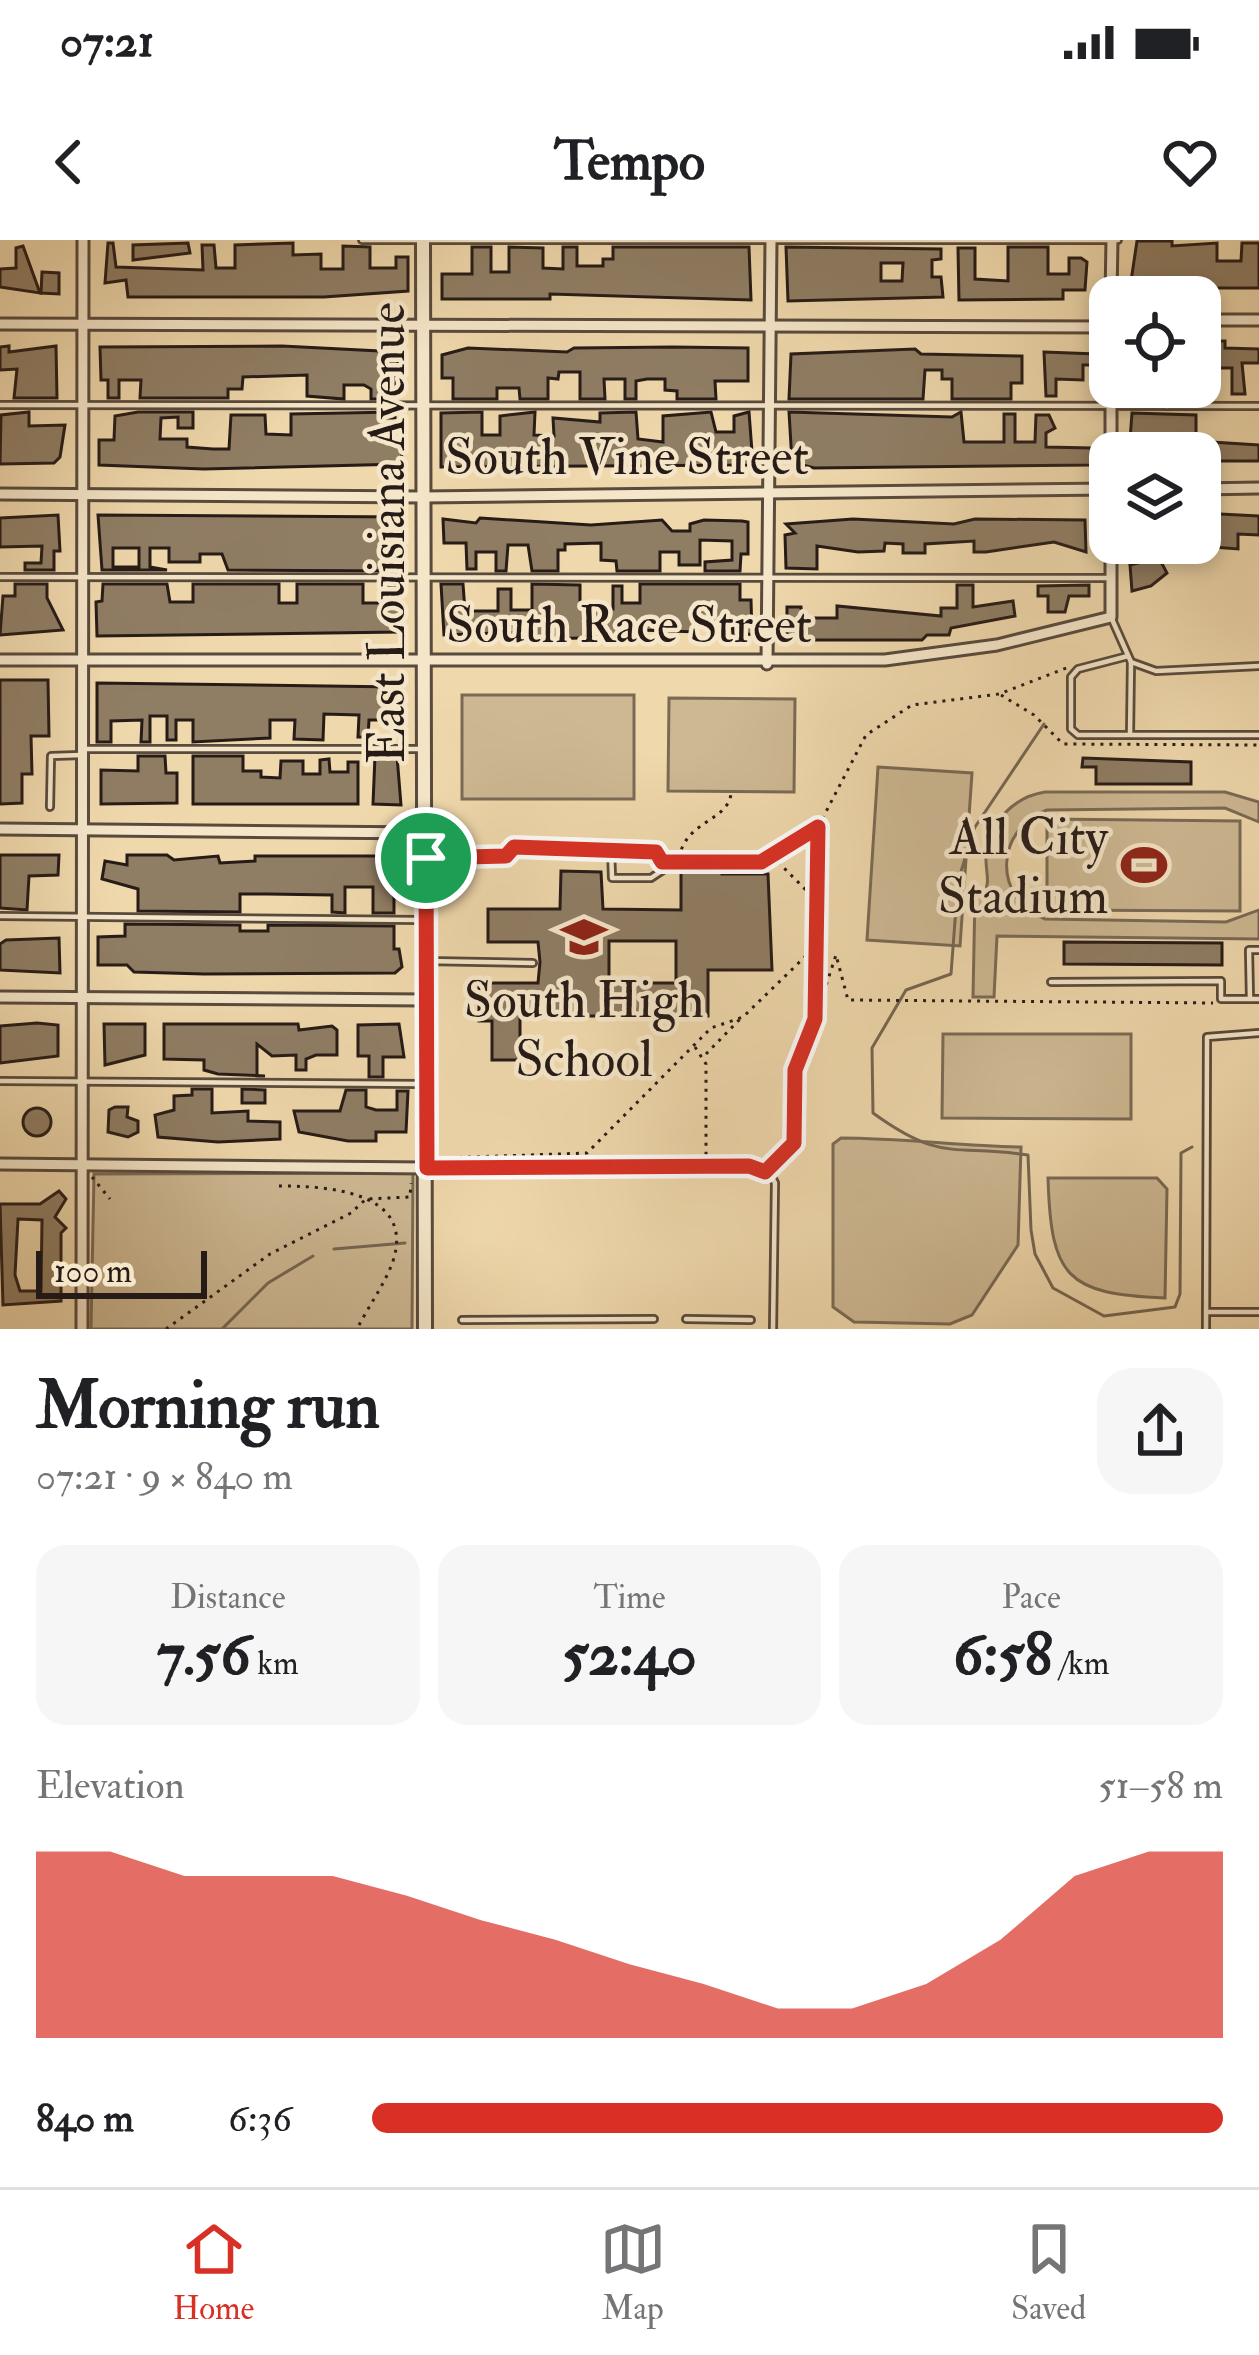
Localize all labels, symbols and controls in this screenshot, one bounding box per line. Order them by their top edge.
text: 07:21 [60,14,154,70]
text: Tempo [554,128,705,196]
icon: back [36,129,102,195]
icon: heart [1157,129,1223,195]
map controls [1089,276,1221,564]
button: locate [1089,276,1221,408]
street label: East Louisiana Avenue [356,302,420,764]
street label: South Vine Street [445,426,809,490]
button: layers [1089,432,1221,564]
street label: South Race Street [446,594,812,658]
place label: All City Stadium [938,806,1110,929]
pin [375,807,477,909]
icon: arrive [393,825,459,891]
sports icon: All City Stadium [1119,840,1169,890]
school or university icon: South High School [559,912,609,962]
place label: South High School [464,969,704,1092]
scale bar [36,1245,207,1298]
text: 100 m [54,1251,132,1292]
text: Morning run [36,1365,380,1448]
button: share [1097,1368,1223,1494]
text: 07:21 · 9 × 840 m [36,1452,293,1501]
text: Distance [170,1577,285,1618]
text: Time [593,1577,666,1618]
text: Pace [1002,1577,1061,1618]
text: 7.56 [157,1618,250,1693]
text: 52:40 [562,1618,697,1693]
text: 6:58 [953,1618,1053,1693]
text: km [250,1643,299,1684]
text: /km [1053,1643,1109,1684]
text: Elevation [36,1761,185,1810]
text: 51–58 m [1098,1761,1223,1810]
text: 840 m [36,2094,134,2143]
text: 6:36 [228,2094,292,2143]
tab: Home [173,2216,254,2329]
tab: Map [600,2216,666,2329]
tab: Saved [1011,2216,1086,2329]

